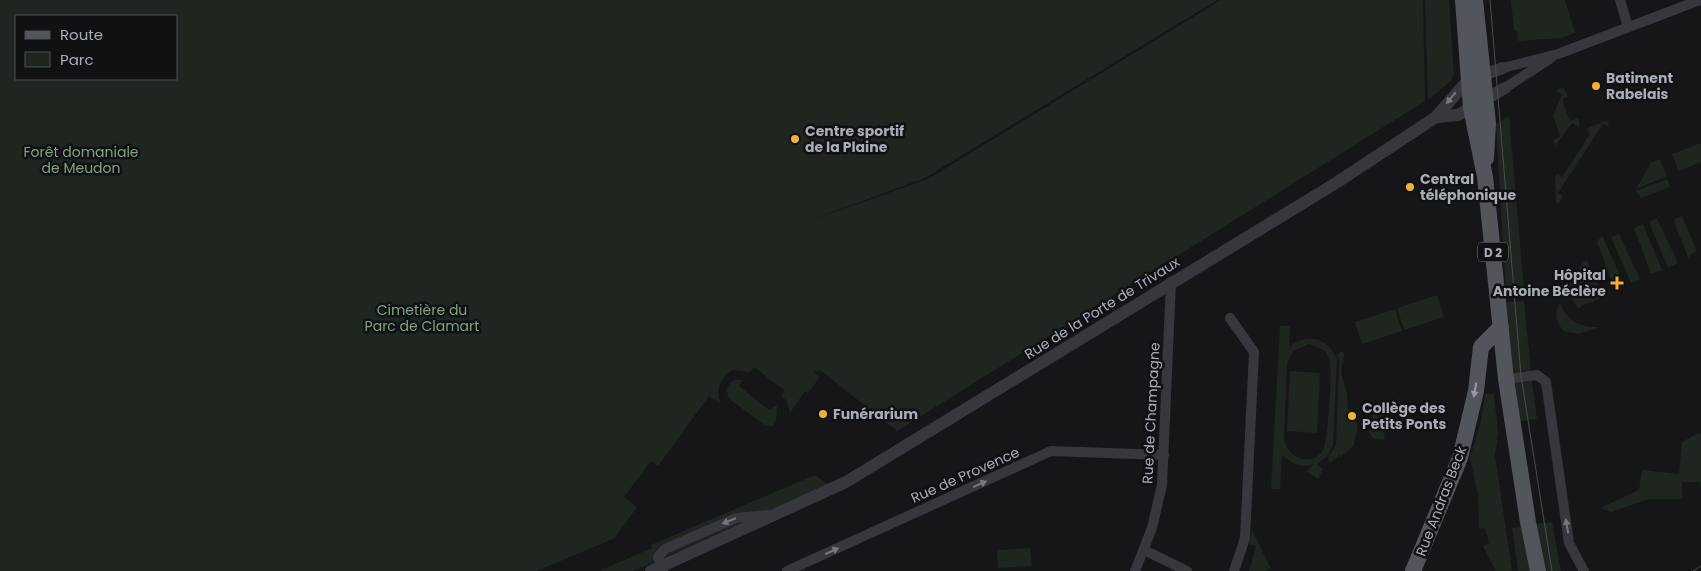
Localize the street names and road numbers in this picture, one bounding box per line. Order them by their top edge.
road number: D 2 [1478,242,1508,262]
street label: Rue de la Porte de Trivaux [1021,252,1184,364]
street label: Rue de Champagne [1137,342,1165,484]
street label: Rue de Provence [908,442,1023,508]
street label: Rue Andras Beck [1411,442,1471,559]

